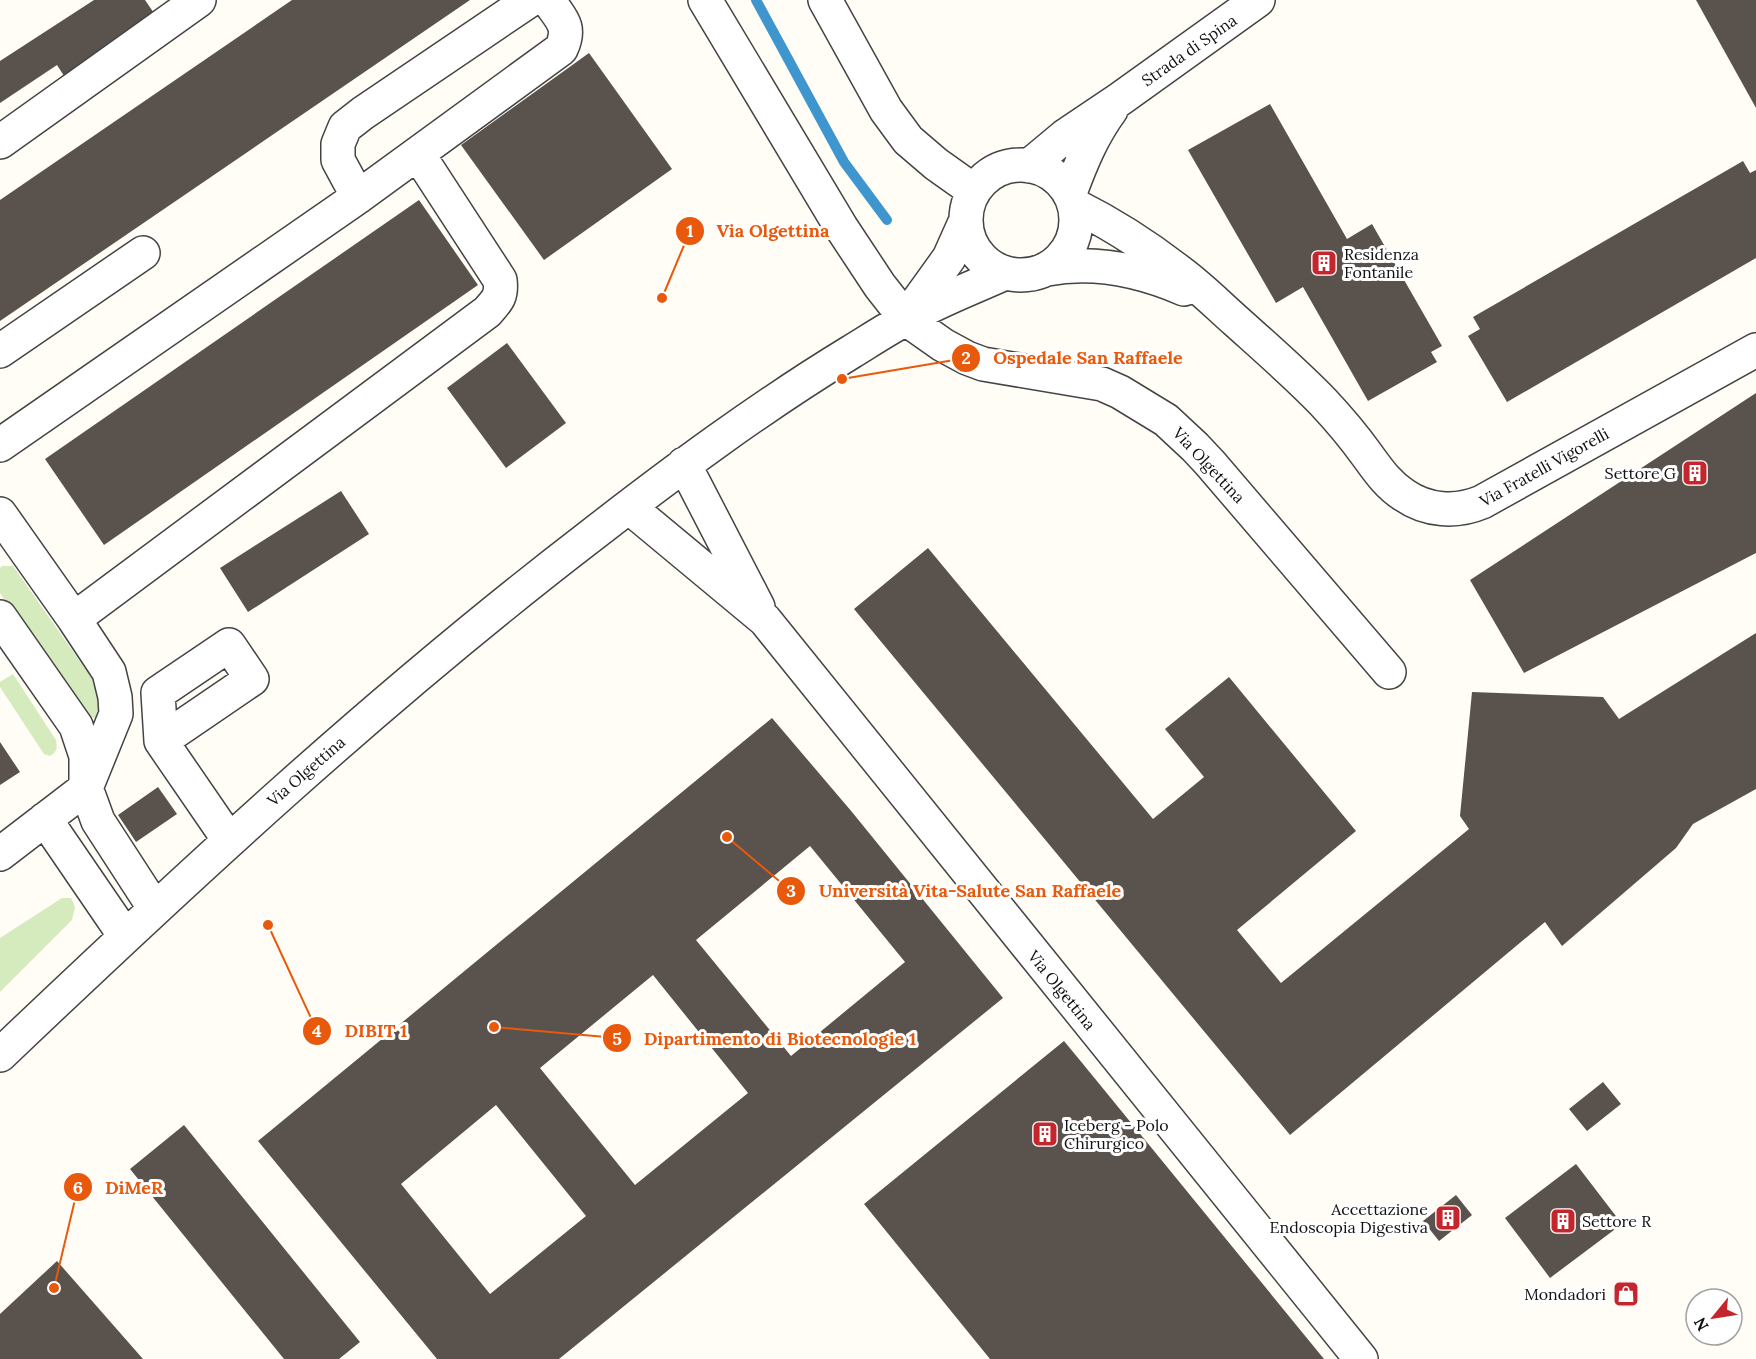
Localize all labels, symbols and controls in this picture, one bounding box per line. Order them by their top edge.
street label: Strada di Spina [1138,10,1240,90]
callout: Via Olgettina [675,213,841,249]
text: 1 [686,219,694,242]
text: Via Olgettina [717,219,830,242]
place label: Residenza Fontanile [1344,244,1419,282]
building icon: Residenza Fontanile [1309,248,1339,278]
callout: Ospedale San Raffaele [951,340,1195,376]
text: 2 [961,346,971,369]
text: Ospedale San Raffaele [993,346,1183,369]
street label: Via Olgettina [1168,422,1249,507]
street label: Via Fratelli Vigorelli [1475,423,1612,511]
building icon: Settore G [1680,458,1710,488]
place label: Settore G [1605,463,1676,483]
street label: Via Olgettina [262,732,349,811]
callout: Università Vita-Salute San Raffaele [776,873,1133,909]
text: 3 [786,879,796,902]
text: Università Vita-Salute San Raffaele [819,879,1122,902]
street label: Via Olgettina [1023,945,1100,1034]
callout: DIBIT 1 [302,1013,419,1049]
text: 4 [312,1019,322,1042]
text: DIBIT 1 [345,1019,407,1042]
callout: Dipartimento di Biotecnologie 1 [602,1020,928,1056]
text: 5 [612,1027,622,1050]
text: Dipartimento di Biotecnologie 1 [644,1027,916,1050]
place label: Iceberg - Polo Chirurgico [1064,1115,1169,1153]
building icon: Iceberg - Polo Chirurgico [1030,1119,1060,1149]
callout: DiMeR [63,1169,176,1205]
text: 6 [73,1176,83,1199]
text: DiMeR [105,1176,164,1199]
place label: Accettazione Endoscopia Digestiva [1270,1199,1428,1237]
building icon: Accettazione Endoscopia Digestiva [1433,1203,1463,1233]
building icon: Settore R [1548,1206,1578,1236]
place label: Settore R [1582,1211,1652,1231]
shop icon: Mondadori [1611,1279,1641,1309]
place label: Mondadori [1524,1284,1606,1304]
north arrow [1684,1287,1744,1347]
text: N [1689,1314,1713,1335]

